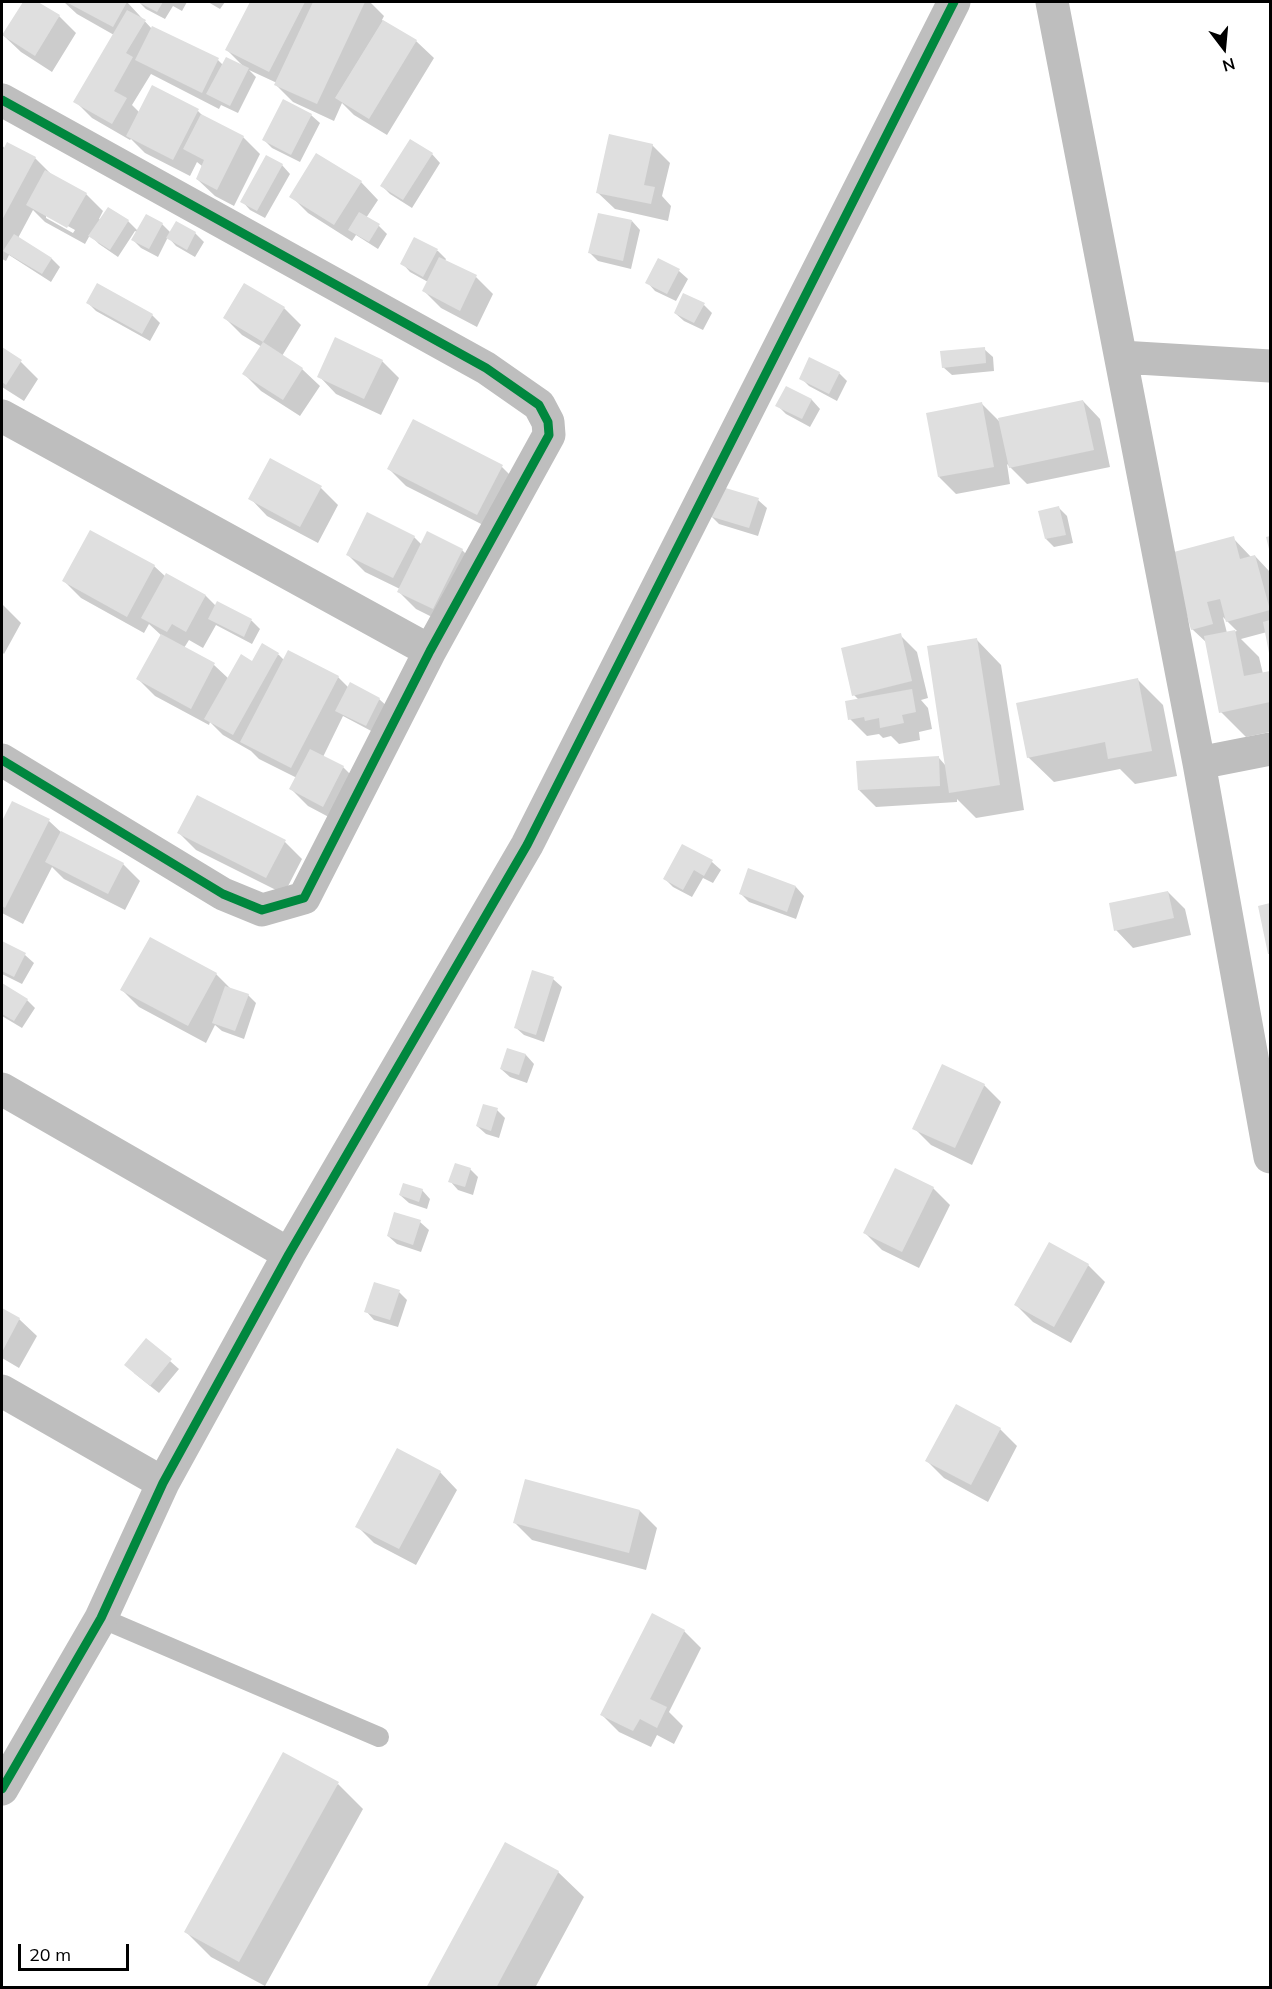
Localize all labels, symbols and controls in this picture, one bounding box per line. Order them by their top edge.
north arrow [1194,18,1254,78]
text: N [1220,54,1238,77]
scale bar [21,1932,132,1970]
text: 20 m [29,1943,71,1966]

